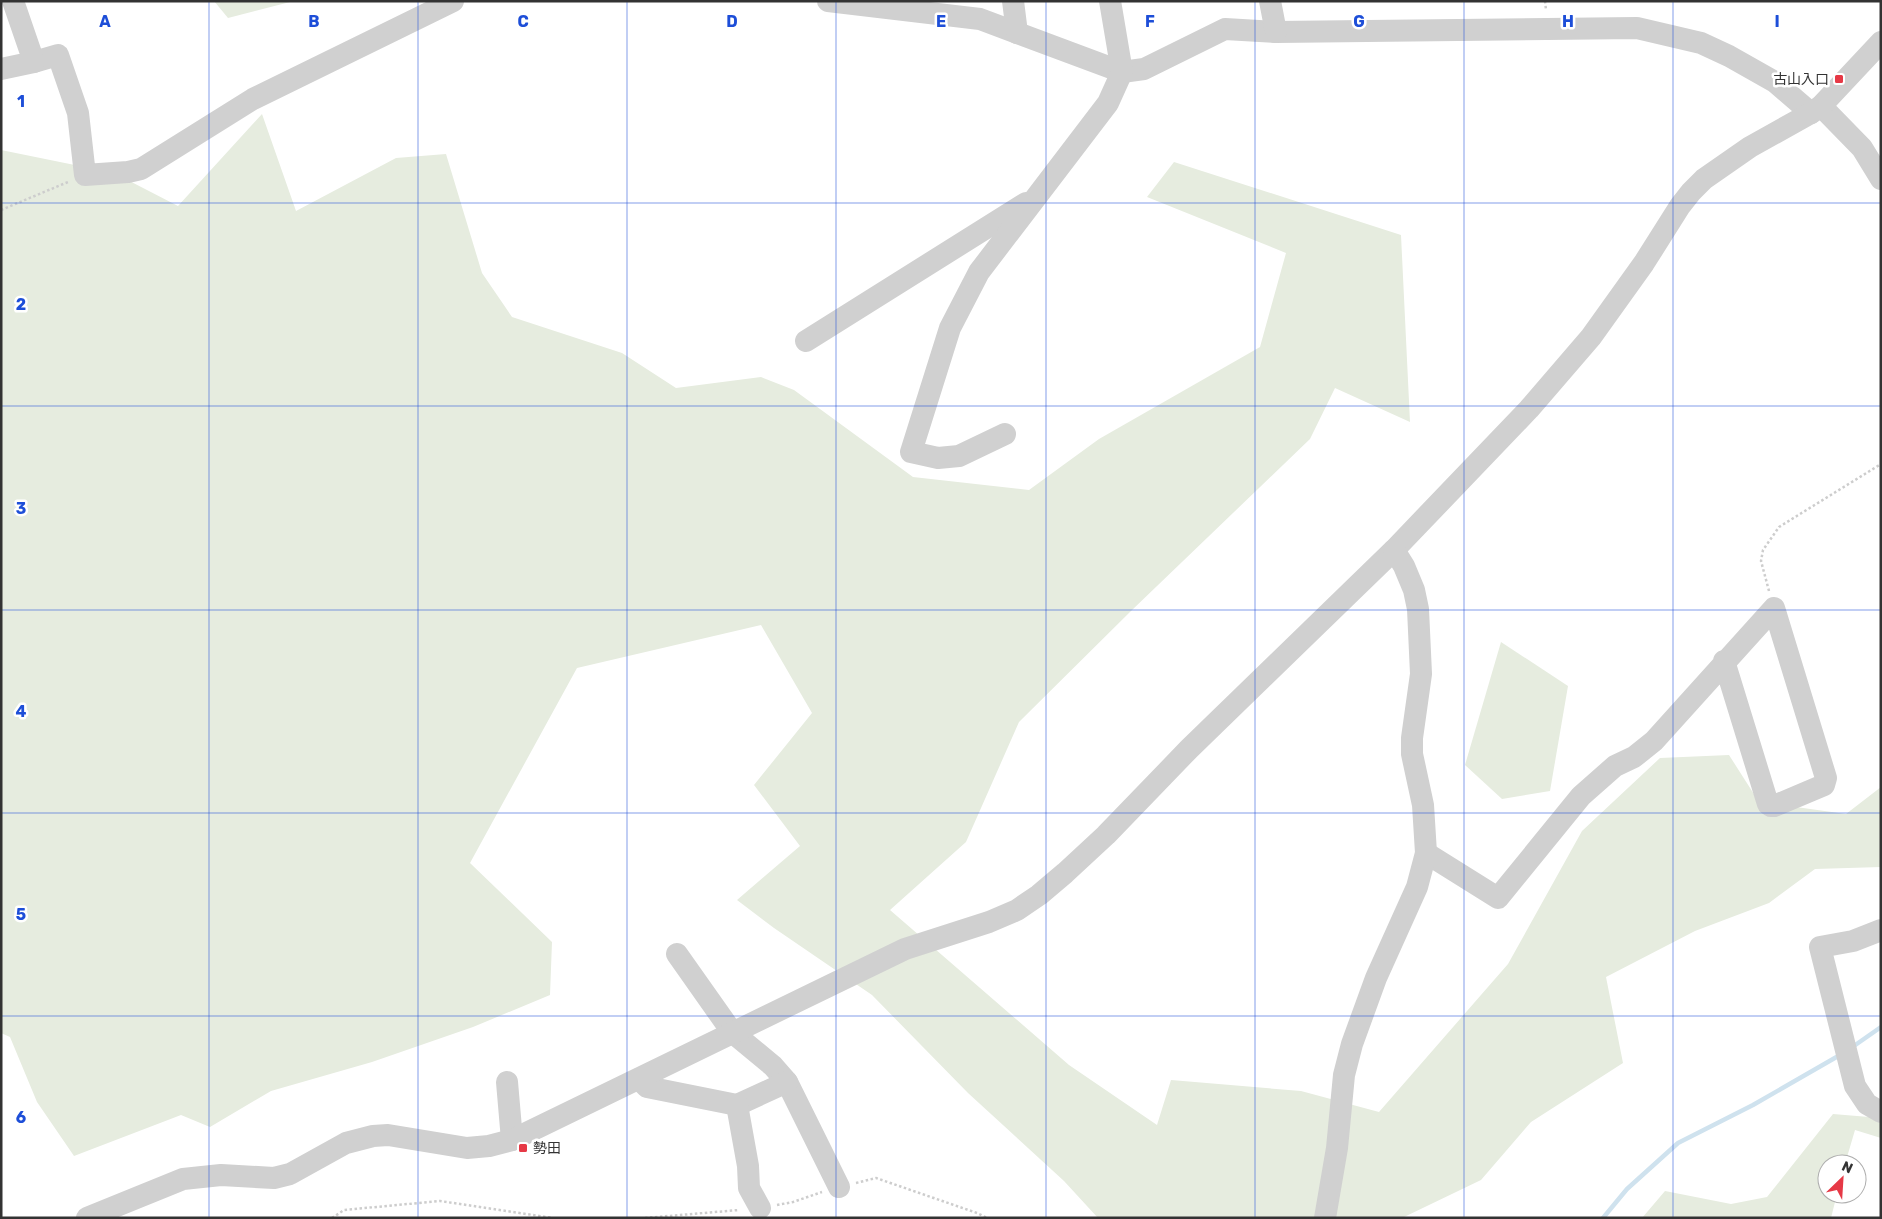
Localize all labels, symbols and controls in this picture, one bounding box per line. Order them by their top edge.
text: A [99,12,111,31]
text: B [308,12,320,31]
text: C [517,12,529,31]
text: D [726,12,738,31]
text: E [936,12,946,31]
text: F [1145,12,1155,31]
text: G [1353,12,1365,31]
text: H [1562,12,1574,31]
text: I [1774,12,1780,31]
place label: 古山入口 [1773,71,1829,88]
marker: 古山入口 [1833,73,1845,85]
text: 1 [17,92,25,111]
text: 2 [16,295,26,314]
text: 3 [16,499,26,518]
text: 4 [16,702,27,721]
text: 5 [16,905,26,924]
text: 6 [16,1108,26,1127]
place label: 勢田 [533,1140,561,1157]
marker: 勢田 [517,1142,529,1154]
north arrow [1817,1154,1867,1204]
text: N [1839,1158,1855,1178]

